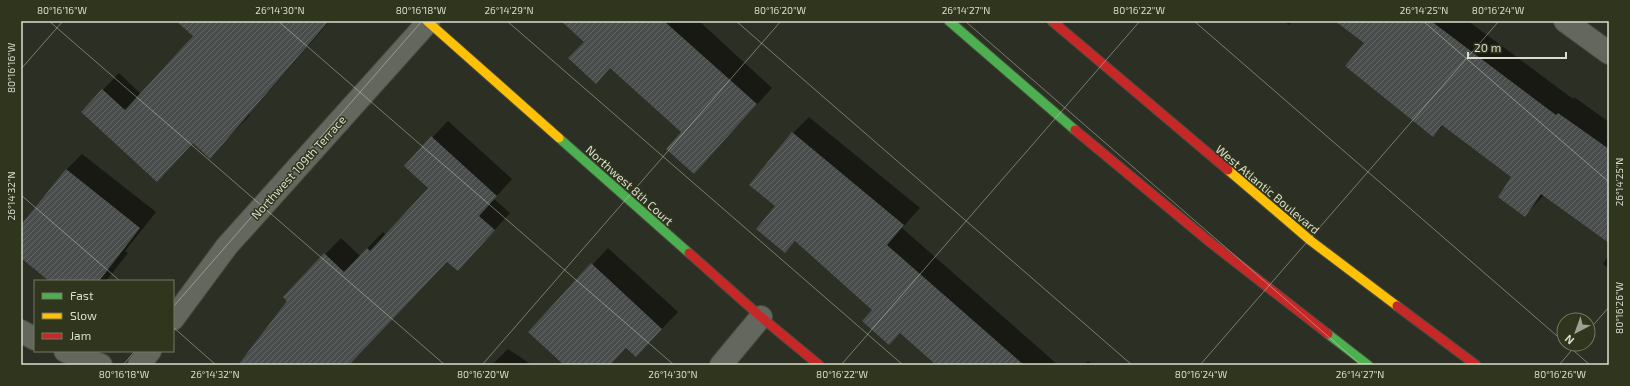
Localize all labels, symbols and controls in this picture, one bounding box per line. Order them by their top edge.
text: 80°16'16"W [37,4,88,16]
text: 26°14'30"N [255,4,305,16]
text: 80°16'18"W [396,4,447,16]
text: 26°14'29"N [484,4,534,16]
text: 80°16'20"W [754,4,807,16]
text: 26°14'27"N [942,4,990,16]
text: 80°16'22"W [1113,4,1165,16]
text: 26°14'25"N [1400,4,1448,16]
text: 80°16'24"W [1472,4,1525,16]
scale bar [1468,34,1566,60]
text: 20 m [1474,40,1501,54]
text: 80°16'16"W [5,42,17,93]
street label: Northwest 109th Terrace [248,112,348,222]
street label: West Atlantic Boulevard [1213,141,1323,237]
street label: Northwest 8th Court [583,142,677,228]
text: 26°14'25"N [1613,158,1625,206]
text: 26°14'32"N [5,172,17,220]
legend [34,280,174,352]
text: 80°16'26"W [1613,282,1625,334]
text: Fast [70,288,94,302]
text: Slow [70,308,97,322]
north arrow [1556,312,1596,352]
text: Jam [70,328,91,342]
text: N [1562,332,1576,347]
text: 80°16'18"W [99,368,150,380]
text: 26°14'32"N [191,368,239,380]
text: 80°16'20"W [457,368,510,380]
text: 26°14'30"N [648,368,698,380]
text: 80°16'22"W [816,368,868,380]
text: 80°16'24"W [1175,368,1228,380]
text: 26°14'27"N [1336,368,1384,380]
text: 80°16'26"W [1534,368,1586,380]

